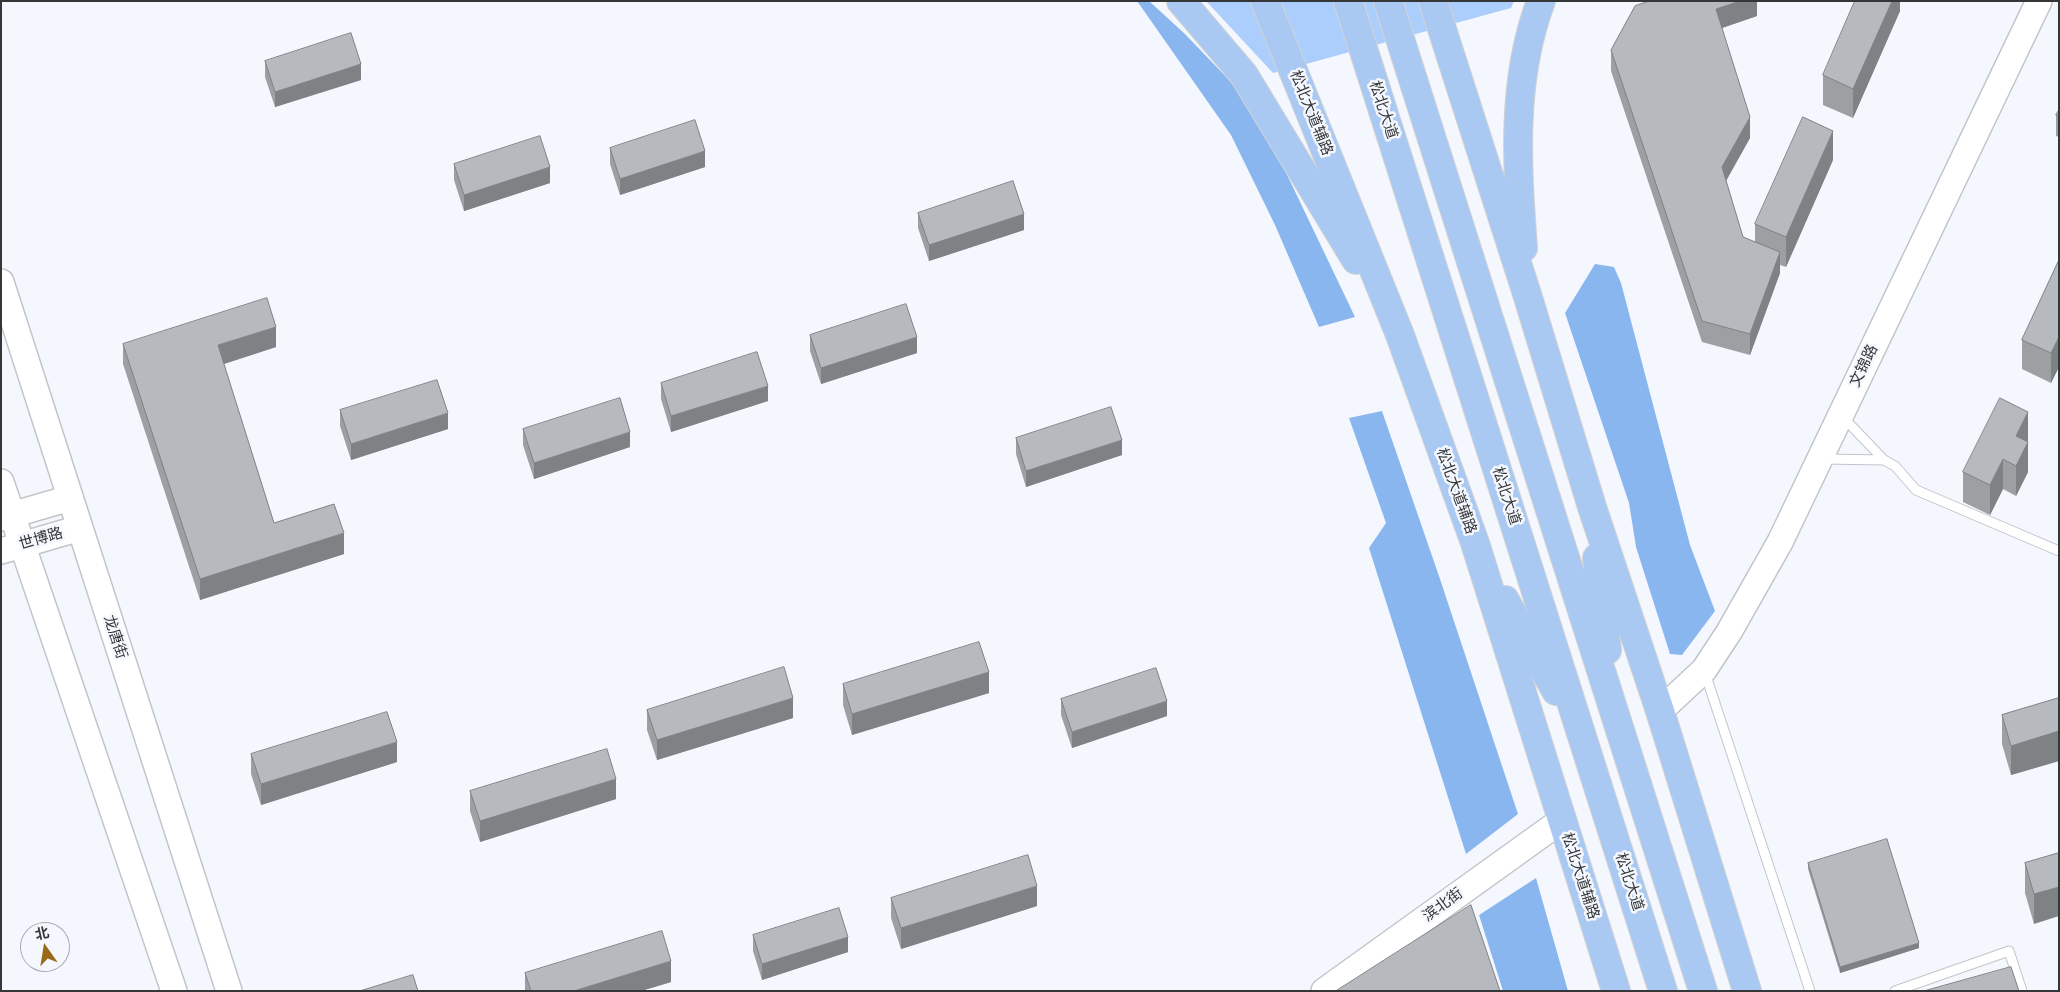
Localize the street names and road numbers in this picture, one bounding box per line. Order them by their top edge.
street label: 松北大道辅路 [1286,68,1336,158]
street label: 松北大道 [1365,79,1401,141]
street label: 文锦路 [1846,342,1882,390]
street label: 松北大道辅路 [1432,446,1480,536]
street label: 松北大道 [1488,465,1524,527]
street label: 世博路 [17,524,65,554]
street label: 龙唐街 [99,613,131,661]
street label: 松北大道辅路 [1558,830,1602,922]
street label: 松北大道 [1611,851,1647,913]
street label: 滨北街 [1420,884,1466,926]

